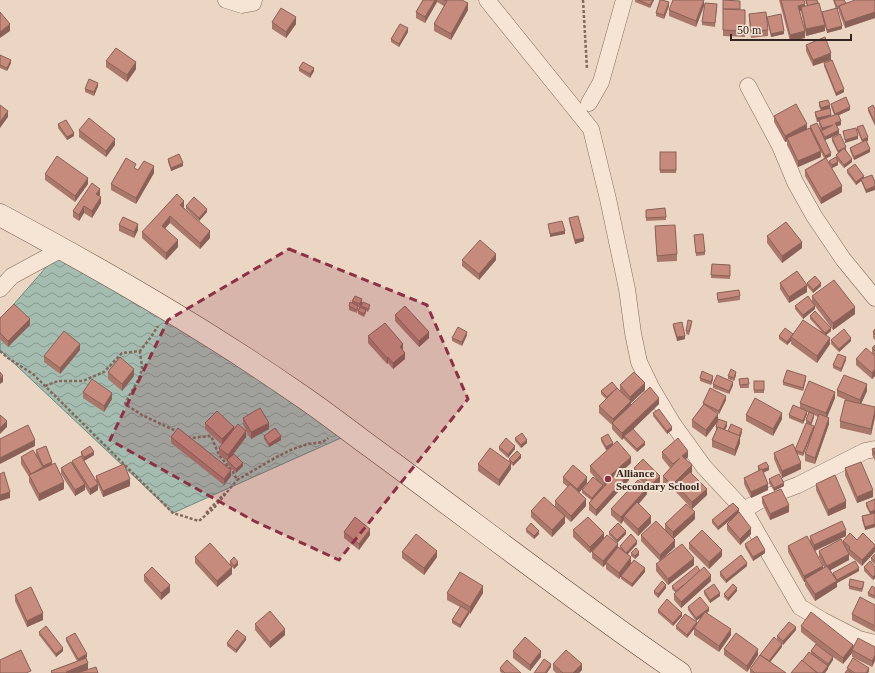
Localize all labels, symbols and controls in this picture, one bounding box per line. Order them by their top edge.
scale bar [731,16,851,42]
text: 50 m [737,23,762,37]
place label: Alliance Secondary School [616,467,699,492]
marker: Alliance Secondary School [603,474,613,484]

